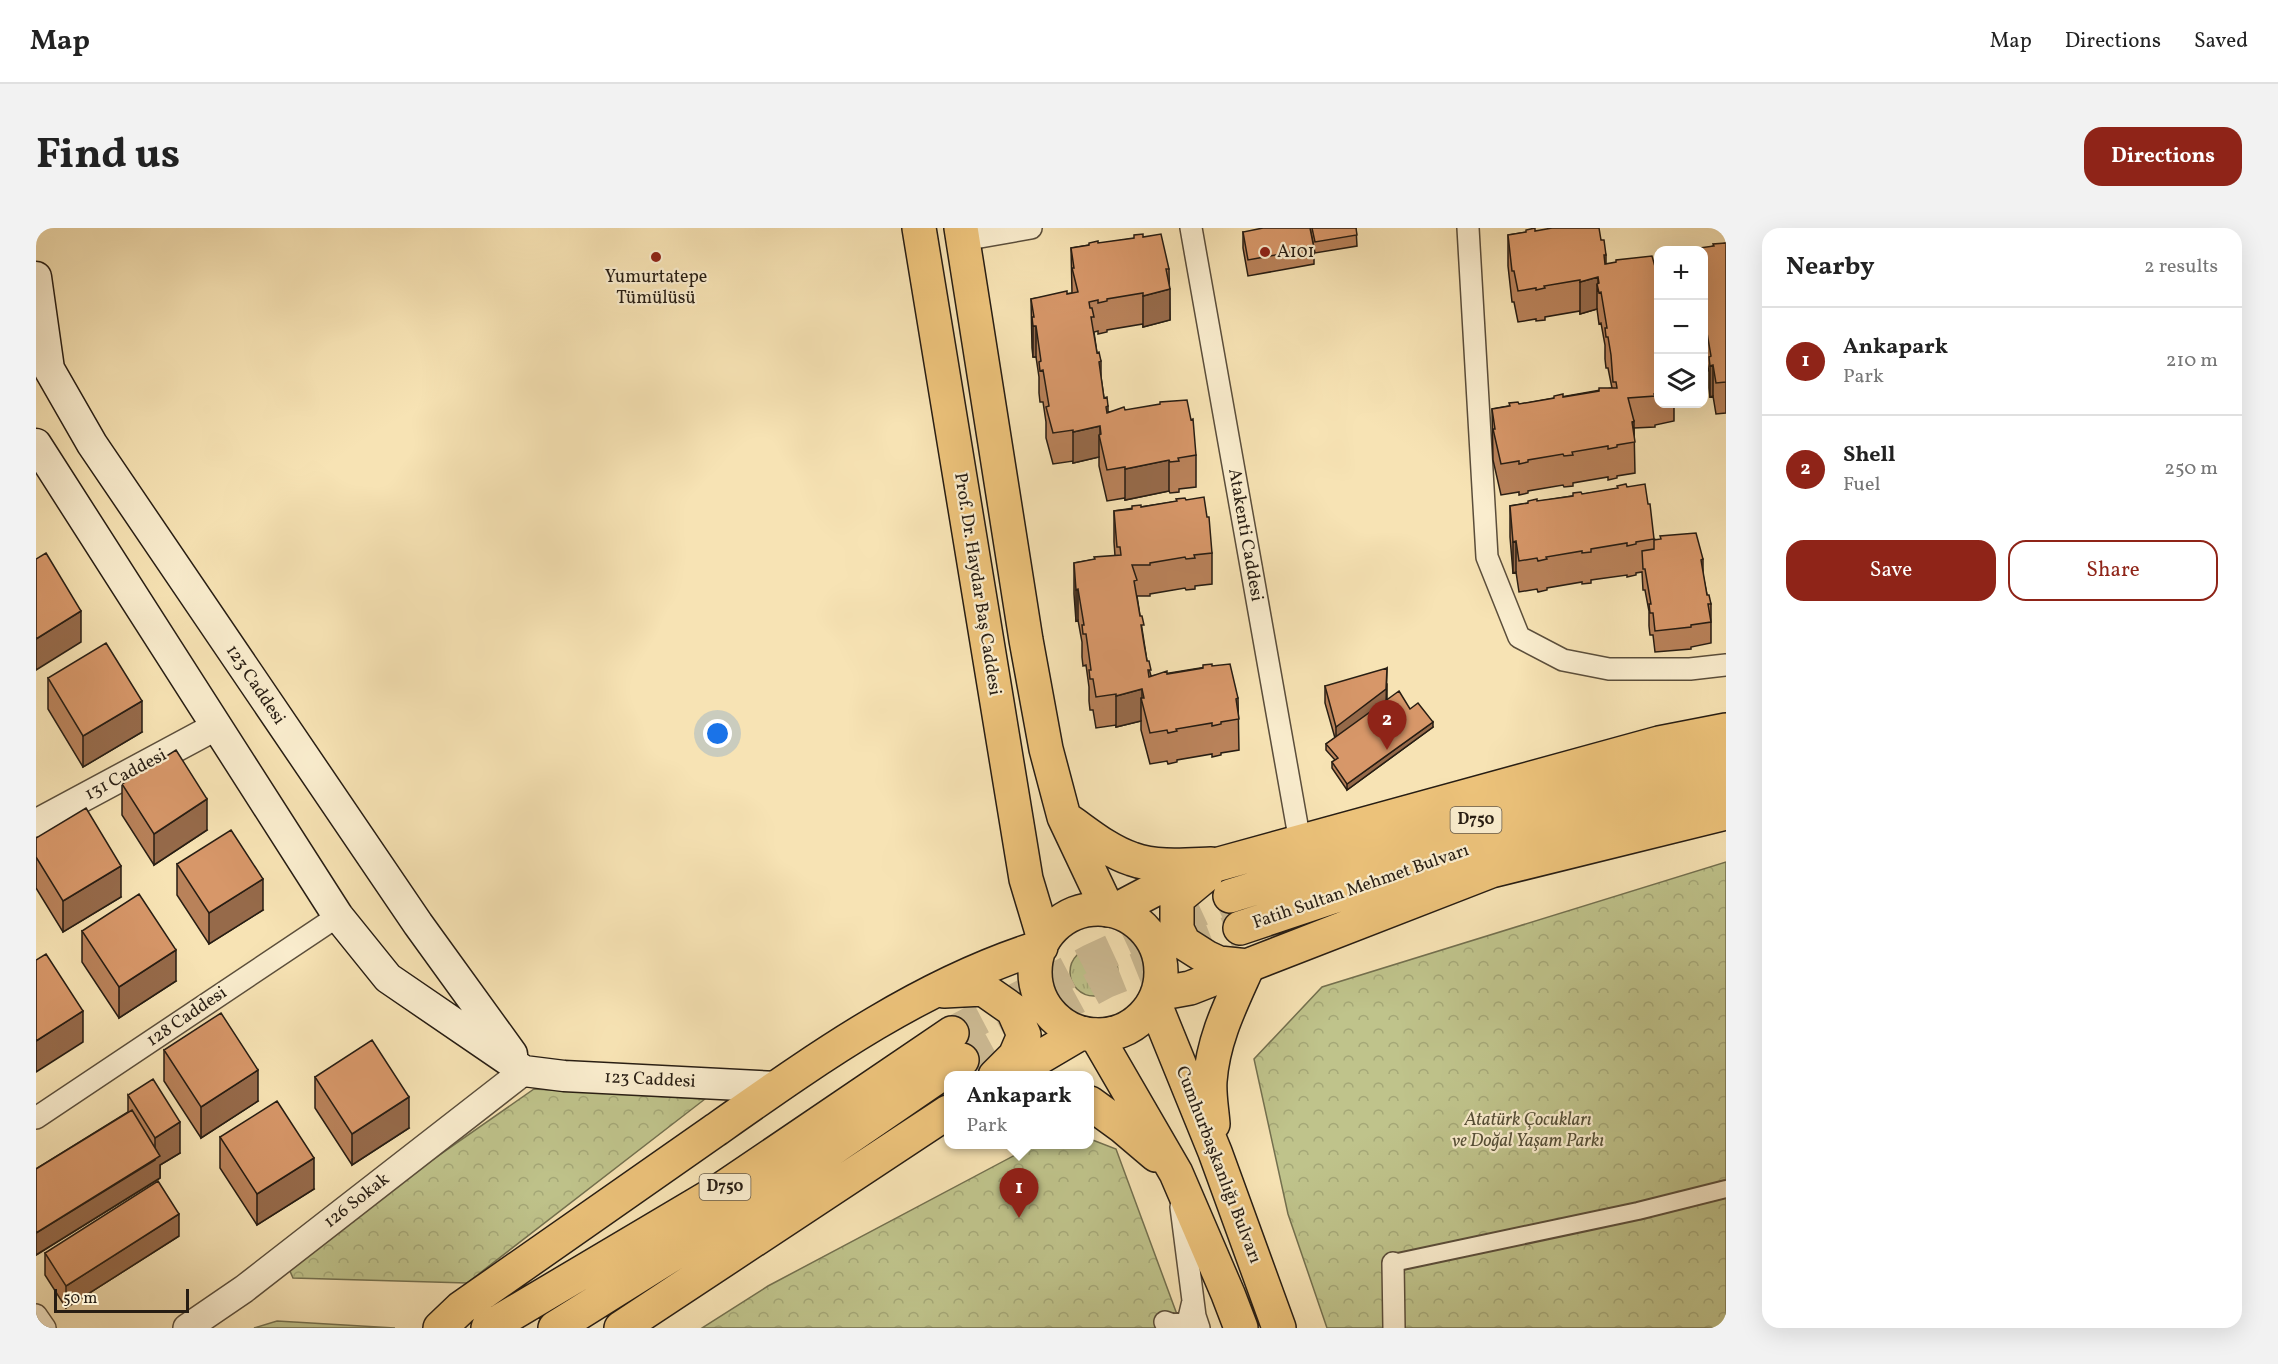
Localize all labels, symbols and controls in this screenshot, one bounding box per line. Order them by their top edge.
text: Map [30,22,90,61]
text: Map [1990,27,2032,56]
text: Directions [2065,27,2161,56]
text: Saved [2194,27,2248,56]
text: Find us [36,127,180,186]
button: Directions [2084,127,2242,186]
place label: A101 [1277,240,1314,265]
marker: A101 [1258,245,1272,259]
map controls [1654,246,1708,408]
button: + [1654,246,1708,300]
text: Nearby [1786,249,1875,285]
marker: Yumurtatepe Tümülüsü [649,250,663,264]
text: 2 results [2144,253,2218,281]
place label: Yumurtatepe Tümülüsü [605,265,707,311]
button: − [1654,300,1708,354]
text: Ankapark [1843,332,1948,363]
text: 1 [1801,347,1810,375]
text: 210 m [2166,347,2218,375]
button: layers [1654,354,1708,408]
text: Park [1843,363,1884,391]
text: Shell [1843,440,1895,471]
text: 2 [1800,455,1811,483]
text: 250 m [2164,455,2218,483]
street label: Atakenti Caddesi [1221,467,1269,603]
street label: Prof. Dr. Haydar Baş Caddesi [947,471,1007,697]
text: Fuel [1843,471,1880,499]
button: Save [1786,540,1996,601]
button: Share [2008,540,2218,601]
street label: 123 Caddesi [219,640,291,730]
pin: 2 [1368,700,1406,750]
your location [703,719,732,748]
street label: 131 Caddesi [81,743,171,807]
road number: D750 [1450,807,1502,833]
street label: Fatih Sultan Mehmet Bulvarı [1249,838,1473,936]
street label: 128 Caddesi [142,981,232,1053]
street label: Cumhurbaşkanlığı Bulvarı [1169,1063,1267,1267]
street label: 123 Caddesi [604,1065,696,1095]
popup [944,1071,1094,1149]
text: Ankapark [966,1081,1072,1112]
park label: Atatürk Çocukları ve Doğal Yaşam Parkı [1452,1108,1604,1154]
text: Park [966,1112,1007,1140]
street label: 126 Sokak [319,1167,395,1235]
pin: 1 [1000,1168,1038,1218]
road number: D750 [700,1174,750,1200]
scale bar [54,1286,189,1314]
text: 50 m [63,1288,97,1310]

